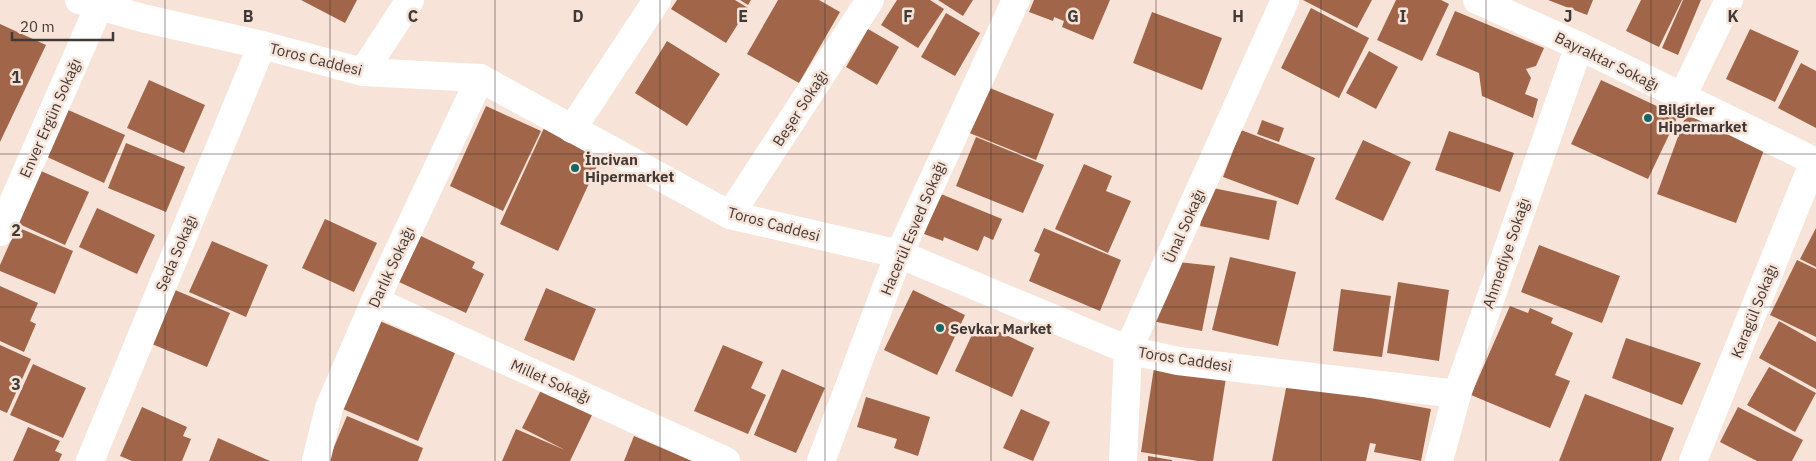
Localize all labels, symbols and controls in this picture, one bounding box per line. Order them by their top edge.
text: B [243,6,254,26]
text: C [408,6,418,26]
text: D [572,6,584,26]
text: E [738,6,748,26]
text: F [903,6,913,26]
text: G [1067,6,1079,26]
text: H [1232,6,1244,26]
text: I [1400,6,1407,26]
text: J [1564,6,1572,26]
text: K [1727,6,1739,26]
scale bar [12,10,114,42]
text: 20 m [20,17,55,36]
street label: Bayraktar Sokağı [1552,28,1662,94]
street label: Toros Caddesi [268,38,364,80]
street label: Enver Ergün Sokağı [15,55,85,181]
street label: Beşer Sokağı [768,66,832,150]
text: 1 [11,67,21,87]
place label: Bilgirler Hipermarket [1658,100,1747,136]
marker: Bilgirler Hipermarket [1642,112,1654,124]
place label: İncivan Hipermarket [585,150,674,186]
street label: Hacerül Esved Sokağı [876,158,950,298]
marker: İncivan Hipermarket [569,162,581,174]
street label: Ünal Sokağı [1159,186,1209,266]
street label: Ahmediye Sokağı [1478,195,1534,311]
street label: Toros Caddesi [726,203,822,245]
street label: Seda Sokağı [151,212,201,294]
text: 2 [11,220,21,240]
street label: Darlık Sokağı [364,223,418,311]
street label: Karagül Sokağı [1727,261,1781,361]
place label: Sevkar Market [950,319,1052,338]
marker: Sevkar Market [934,322,946,334]
street label: Toros Caddesi [1137,342,1233,376]
street label: Millet Sokağı [508,355,594,407]
text: 3 [11,374,21,394]

